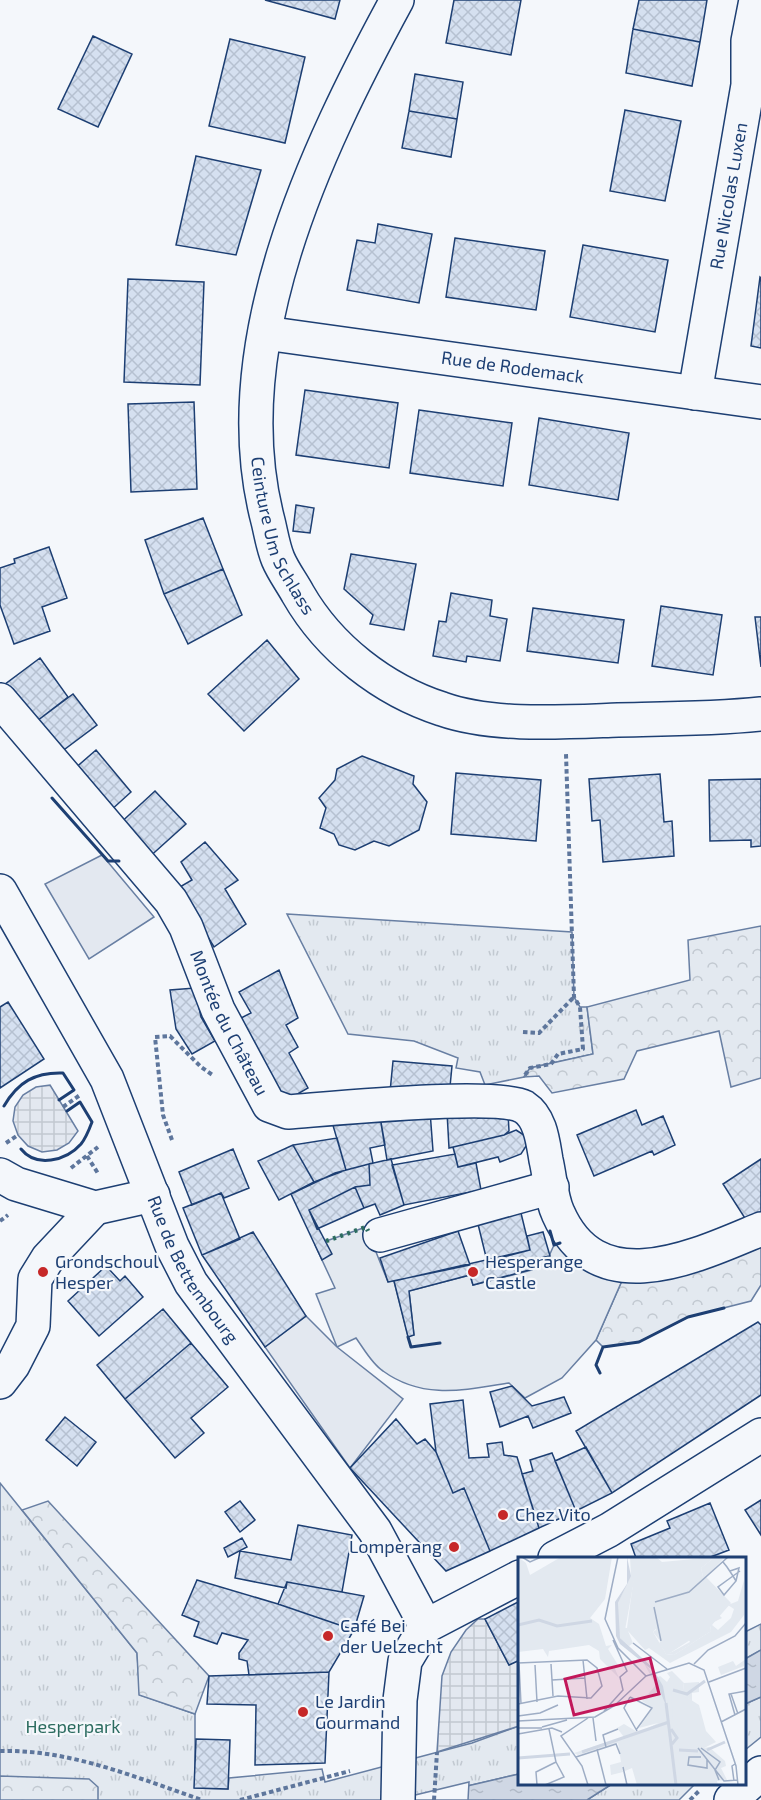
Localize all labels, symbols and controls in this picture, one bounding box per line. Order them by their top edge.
street label: Rue Nicolas Luxen [704,121,751,271]
street label: Rue de Rodemack [440,346,586,387]
street label: Ceinture Um Schlass [247,456,320,619]
street label: Montée du Château [186,947,274,1099]
street label: Rue de Bettembourg [143,1192,244,1347]
place label: Grondschoul Hesper [55,1250,159,1293]
place label: Hesperange Castle [485,1250,583,1293]
marker: Grondschoul Hesper [36,1265,50,1279]
marker: Hesperange Castle [466,1265,480,1279]
place label: Chez Vito [515,1503,591,1525]
marker: Chez Vito [496,1508,510,1522]
place label: Lomperang [349,1535,442,1557]
marker: Lomperang [447,1540,461,1554]
inset map [518,1557,746,1785]
place label: Café Bei der Uelzecht [340,1614,443,1657]
marker: Café Bei der Uelzecht [321,1629,335,1643]
place label: Le Jardin Gourmand [315,1690,400,1733]
marker: Le Jardin Gourmand [296,1705,310,1719]
park label: Hesperpark [26,1715,120,1737]

